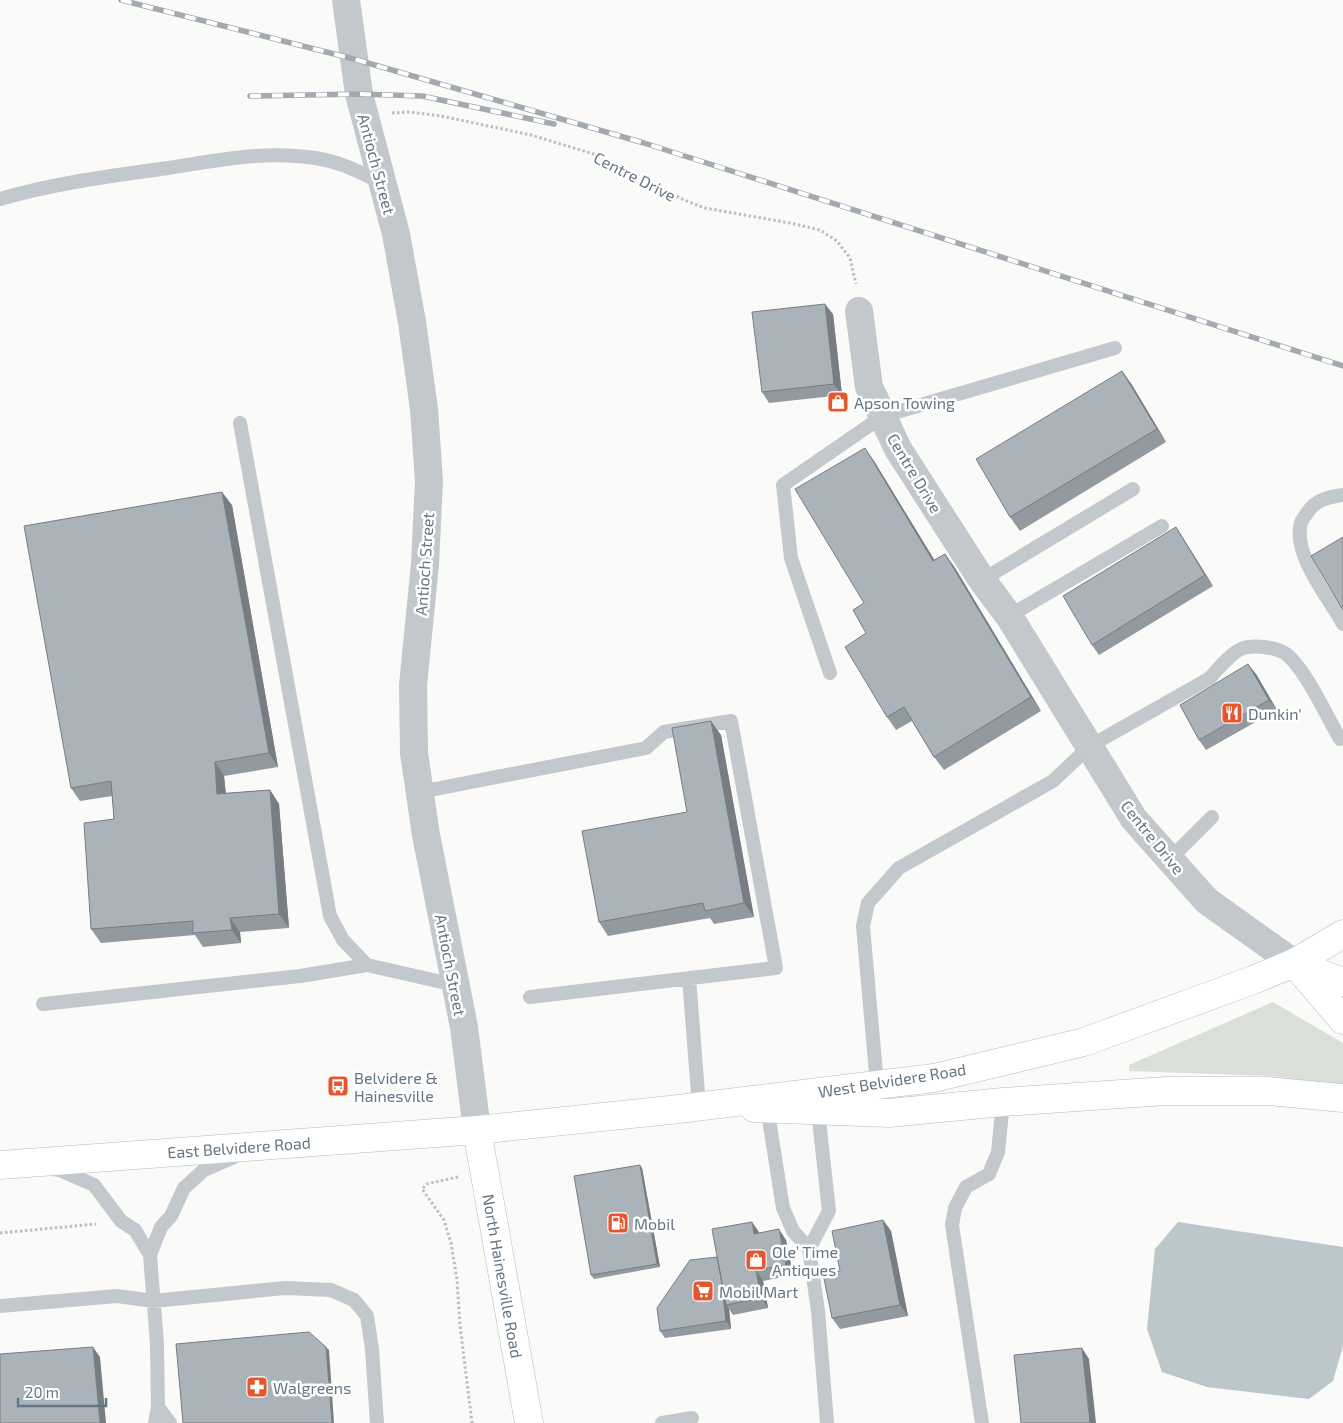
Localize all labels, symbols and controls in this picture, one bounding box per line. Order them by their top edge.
street label: Antioch Street [354,112,400,216]
street label: Centre Drive [591,147,679,205]
shop icon: Apson Towing [826,390,850,414]
place label: Apson Towing [854,393,955,412]
street label: Centre Drive [884,430,946,516]
street label: Antioch Street [411,512,437,616]
restaurant icon: Dunkin' [1220,701,1244,725]
place label: Dunkin' [1248,704,1302,723]
street label: Centre Drive [1117,796,1189,878]
street label: Antioch Street [432,912,470,1018]
street label: West Belvidere Road [817,1059,967,1101]
place label: Belvidere & Hainesville [354,1068,438,1105]
bus stop icon: Belvidere & Hainesville [326,1074,350,1098]
street label: East Belvidere Road [167,1133,311,1161]
street label: North Hainesville Road [479,1193,527,1359]
fuel station icon: Mobil [606,1211,630,1235]
place label: Mobil [634,1214,675,1233]
place label: Ole’ Time Antiques [772,1242,838,1279]
shop icon: Ole’ Time Antiques [744,1248,768,1272]
supermarket icon: Mobil Mart [691,1279,715,1303]
place label: Mobil Mart [719,1282,798,1301]
pharmacy icon: Walgreens [245,1375,269,1399]
scale bar [18,1376,105,1408]
place label: Walgreens [273,1378,351,1397]
text: 20 m [25,1383,59,1401]

